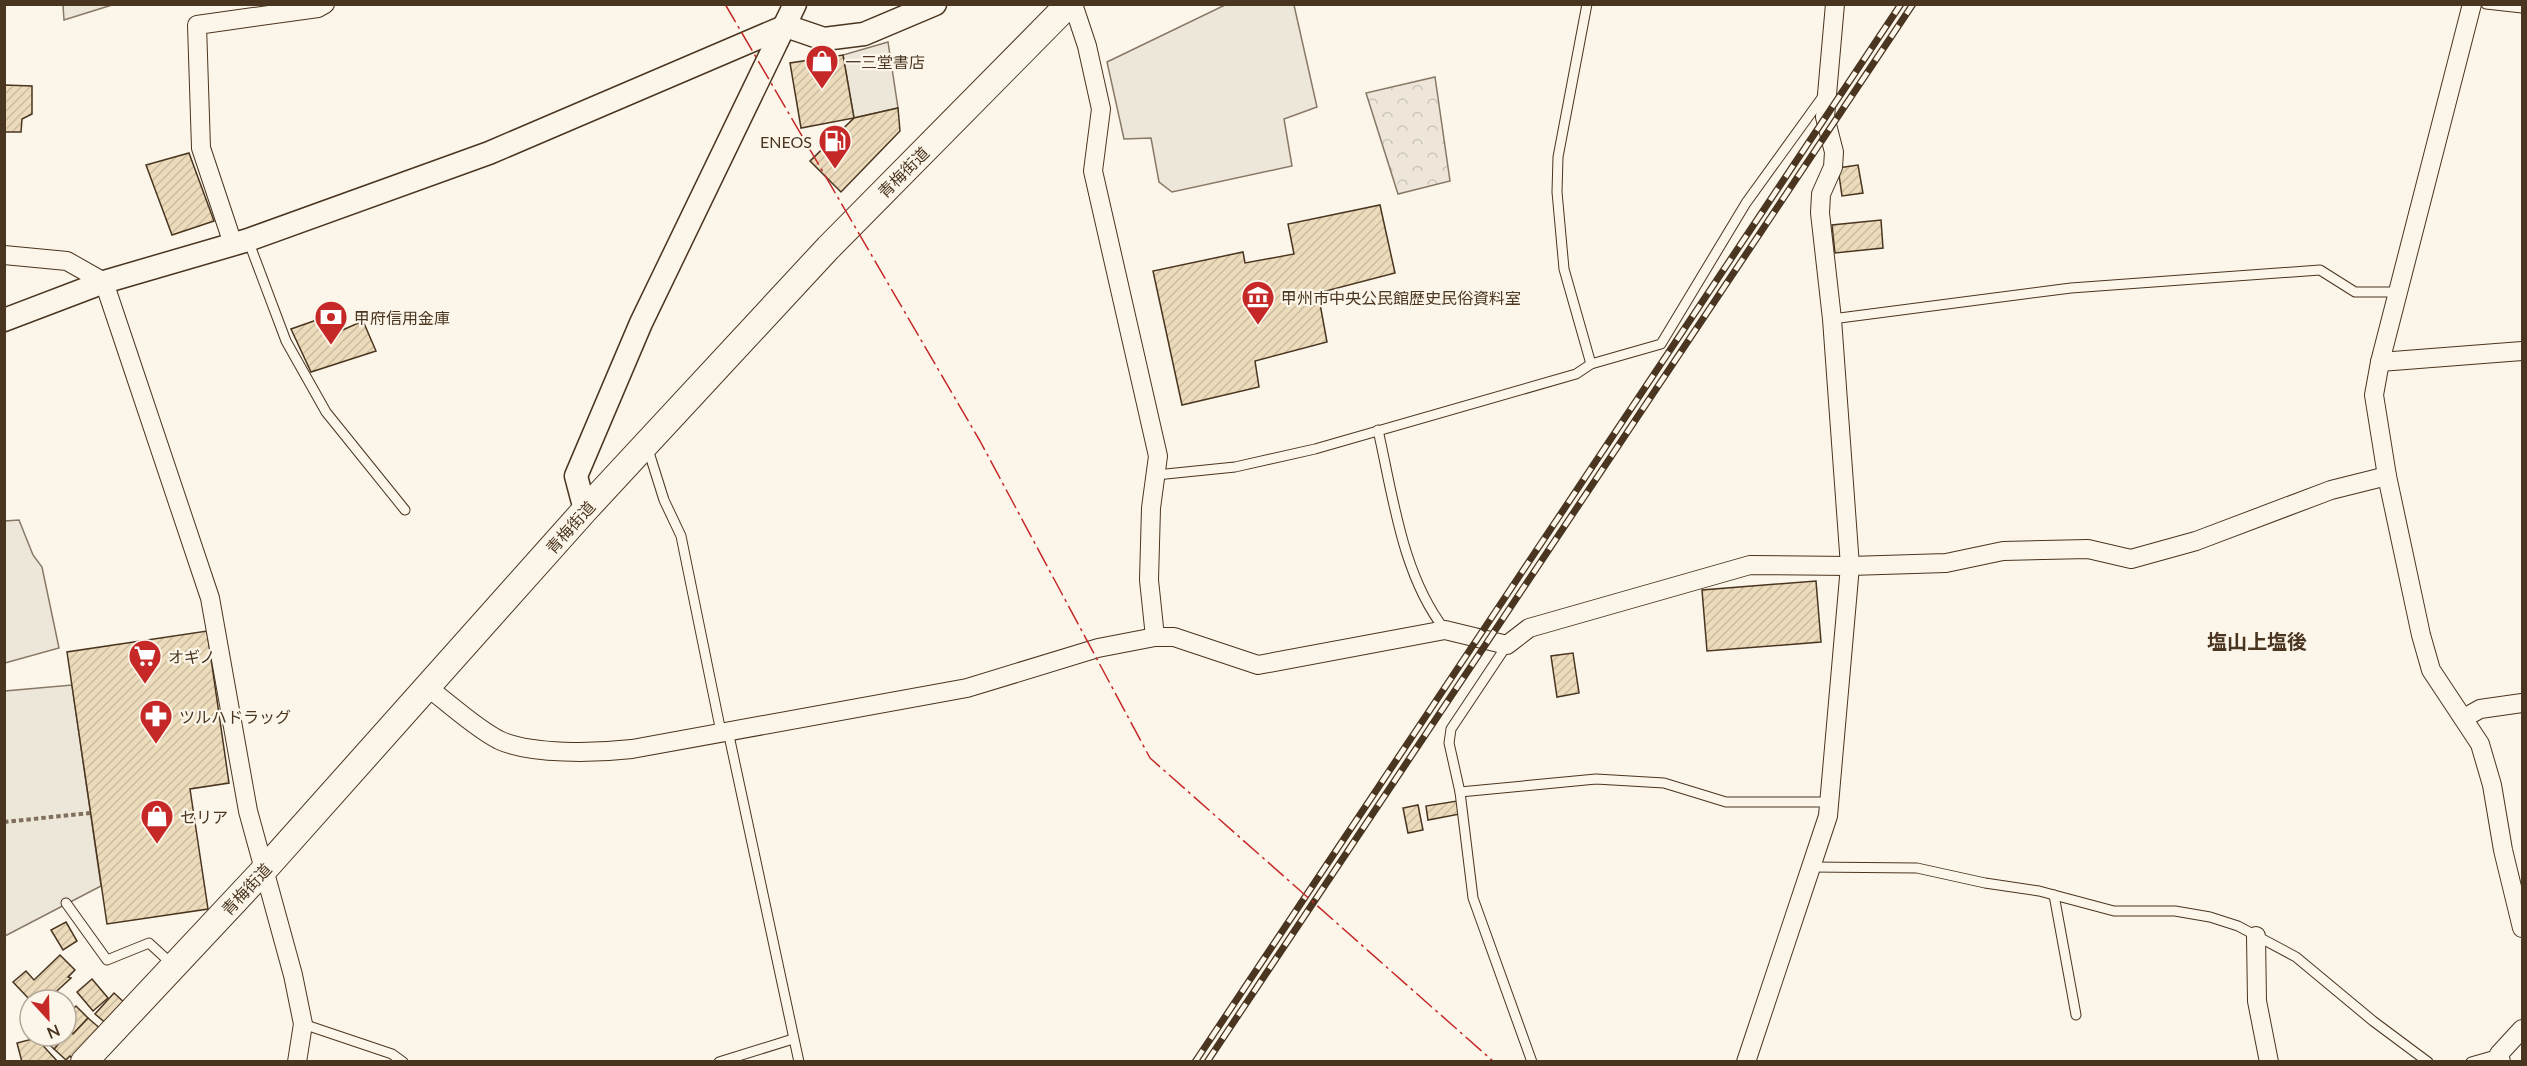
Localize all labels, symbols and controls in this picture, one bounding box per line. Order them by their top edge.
shop icon: 一三堂書店 [804,43,840,90]
place label: 一三堂書店 [845,52,925,71]
fuel station icon: ENEOS [817,123,853,170]
place label: ENEOS [760,132,812,151]
street label: 青梅街道 [874,143,932,201]
museum icon: 甲州市中央公民館歴史民俗資料室 [1240,279,1276,326]
place label: 甲州市中央公民館歴史民俗資料室 [1281,288,1521,307]
bank icon: 甲府信用金庫 [313,299,349,346]
place label: 甲府信用金庫 [354,308,450,327]
street label: 青梅街道 [542,497,598,557]
district label: 塩山上塩後 [2207,629,2307,653]
supermarket icon: オギノ [127,638,163,685]
place label: オギノ [168,647,215,666]
pharmacy icon: ツルハドラッグ [138,698,174,745]
place label: ツルハドラッグ [179,707,291,726]
shop icon: セリア [139,798,175,845]
place label: セリア [180,807,228,826]
street label: 青梅街道 [217,859,275,919]
north arrow [18,988,78,1048]
text: N [45,1021,63,1043]

